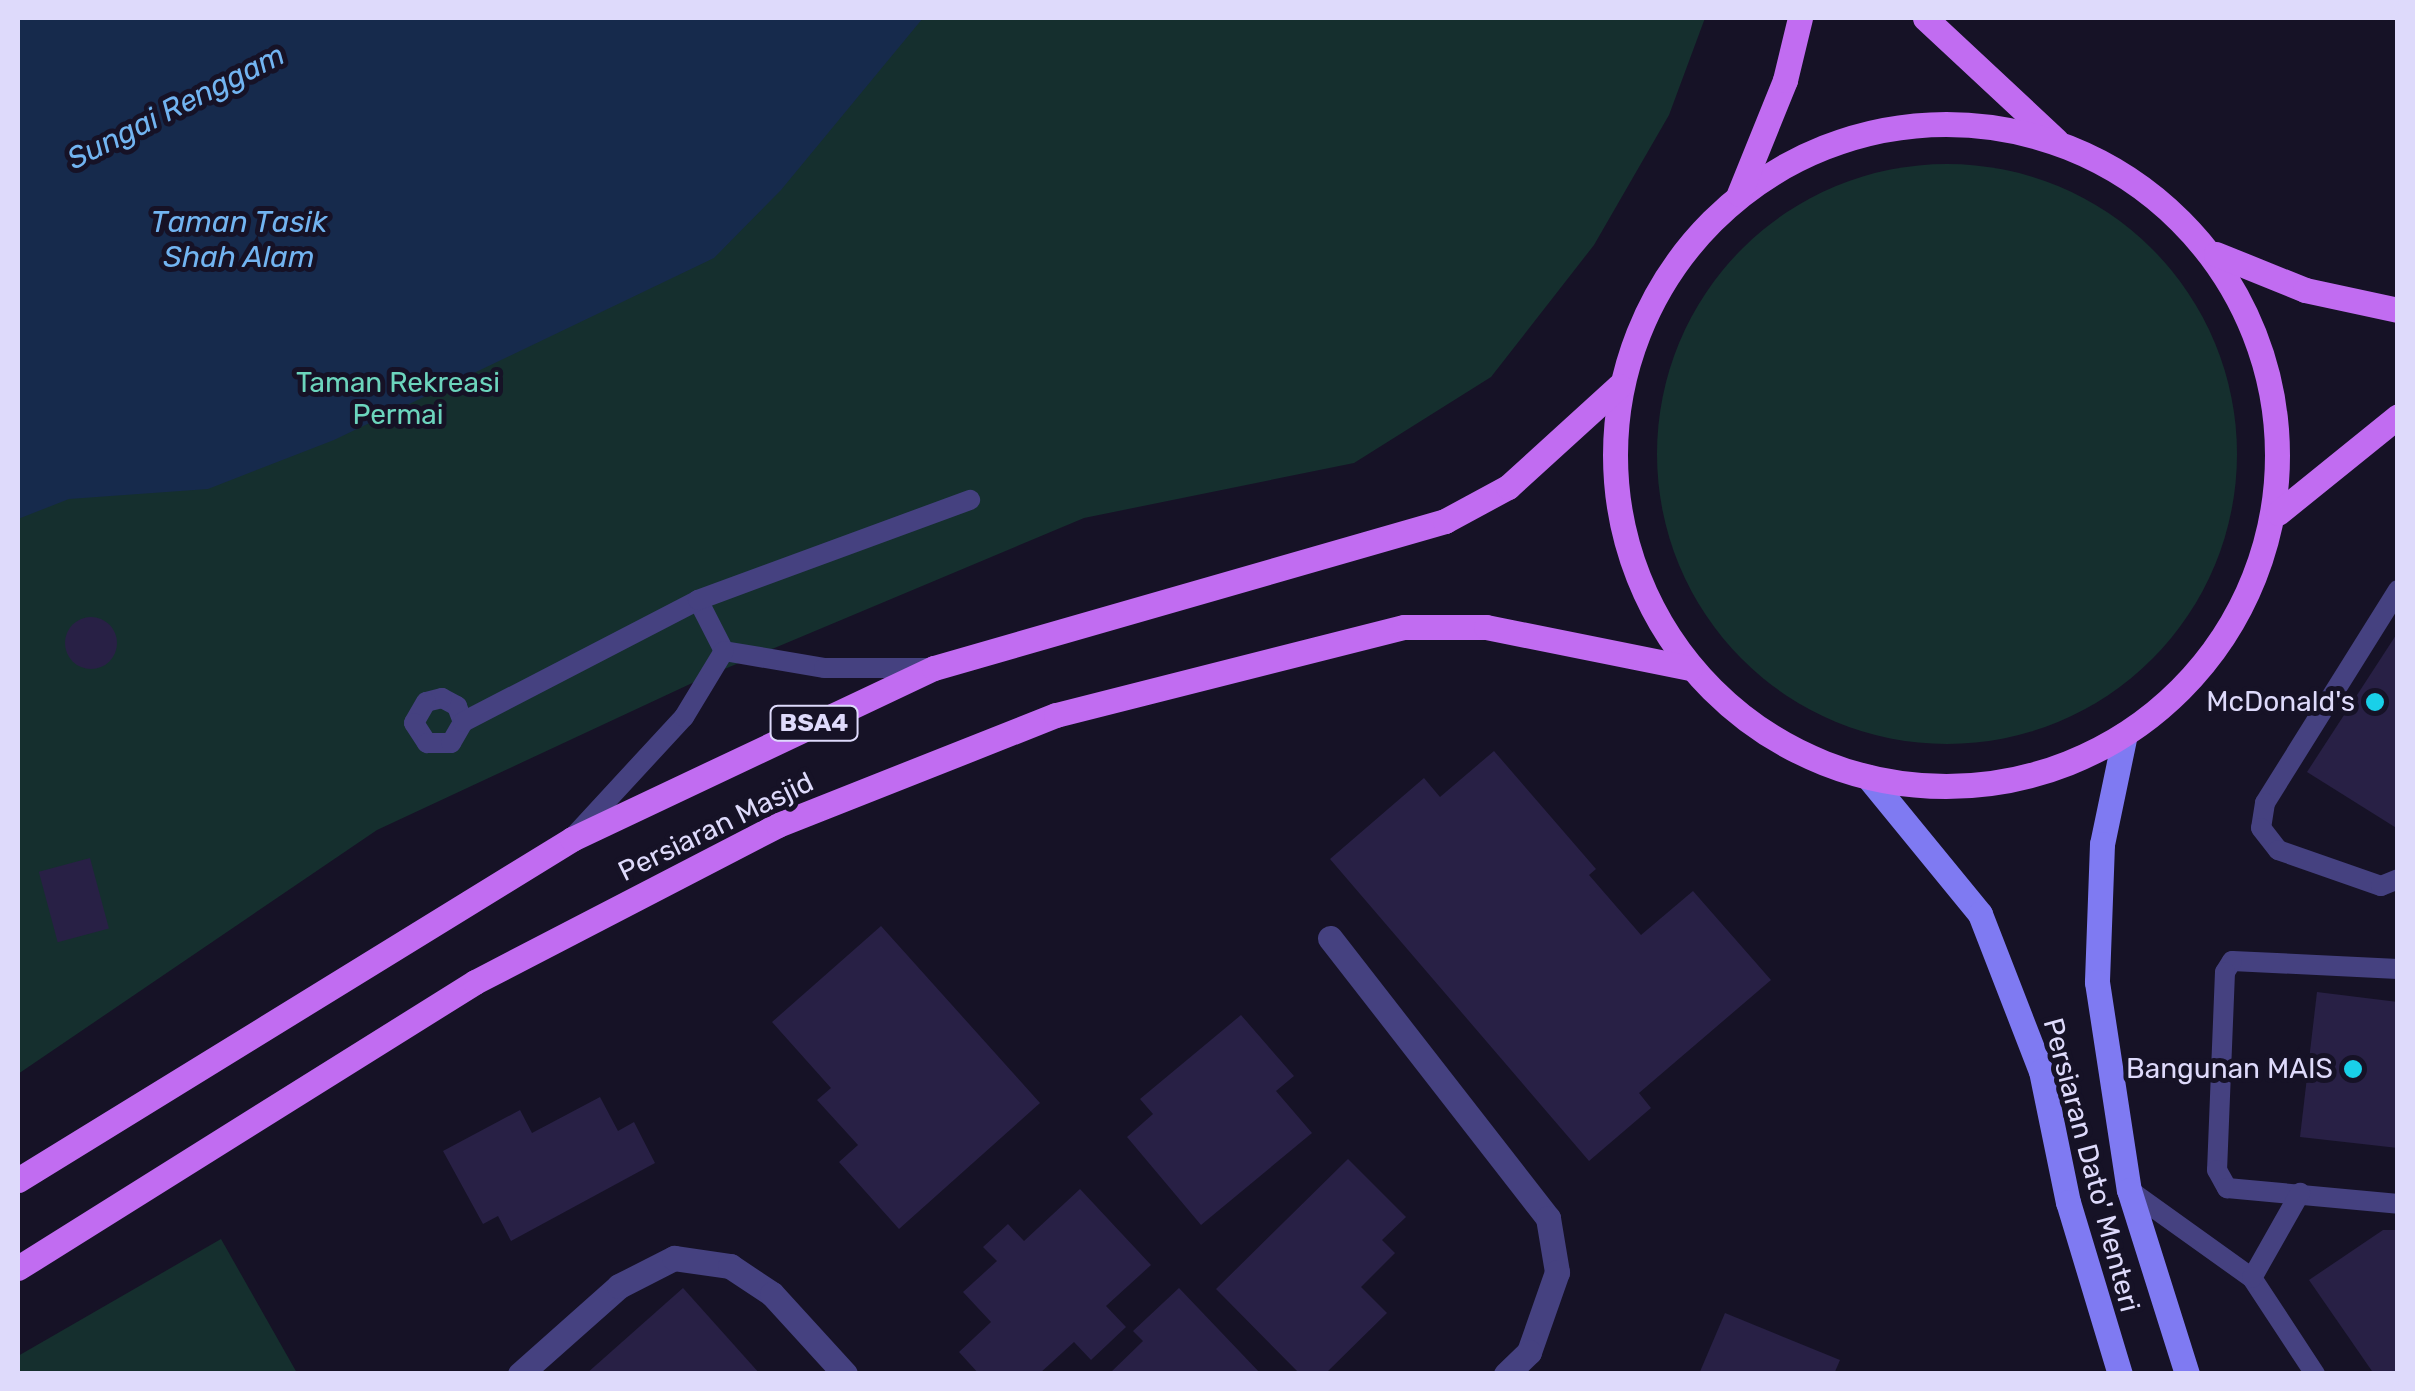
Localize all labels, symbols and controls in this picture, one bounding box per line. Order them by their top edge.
water label: Sungai Renggam [61,37,291,177]
water label: Taman Tasik Shah Alam [150,204,328,274]
park label: Taman Rekreasi Permai [296,366,500,432]
place label: McDonald's [2206,685,2355,719]
marker: McDonald's [2364,691,2386,713]
road number: BSA4 [769,703,859,743]
street label: Persiaran Masjid [613,765,819,889]
street label: Persiaran Dato' Menteri [2036,1014,2146,1316]
place label: Bangunan MAIS [2126,1052,2333,1086]
marker: Bangunan MAIS [2342,1058,2364,1080]

